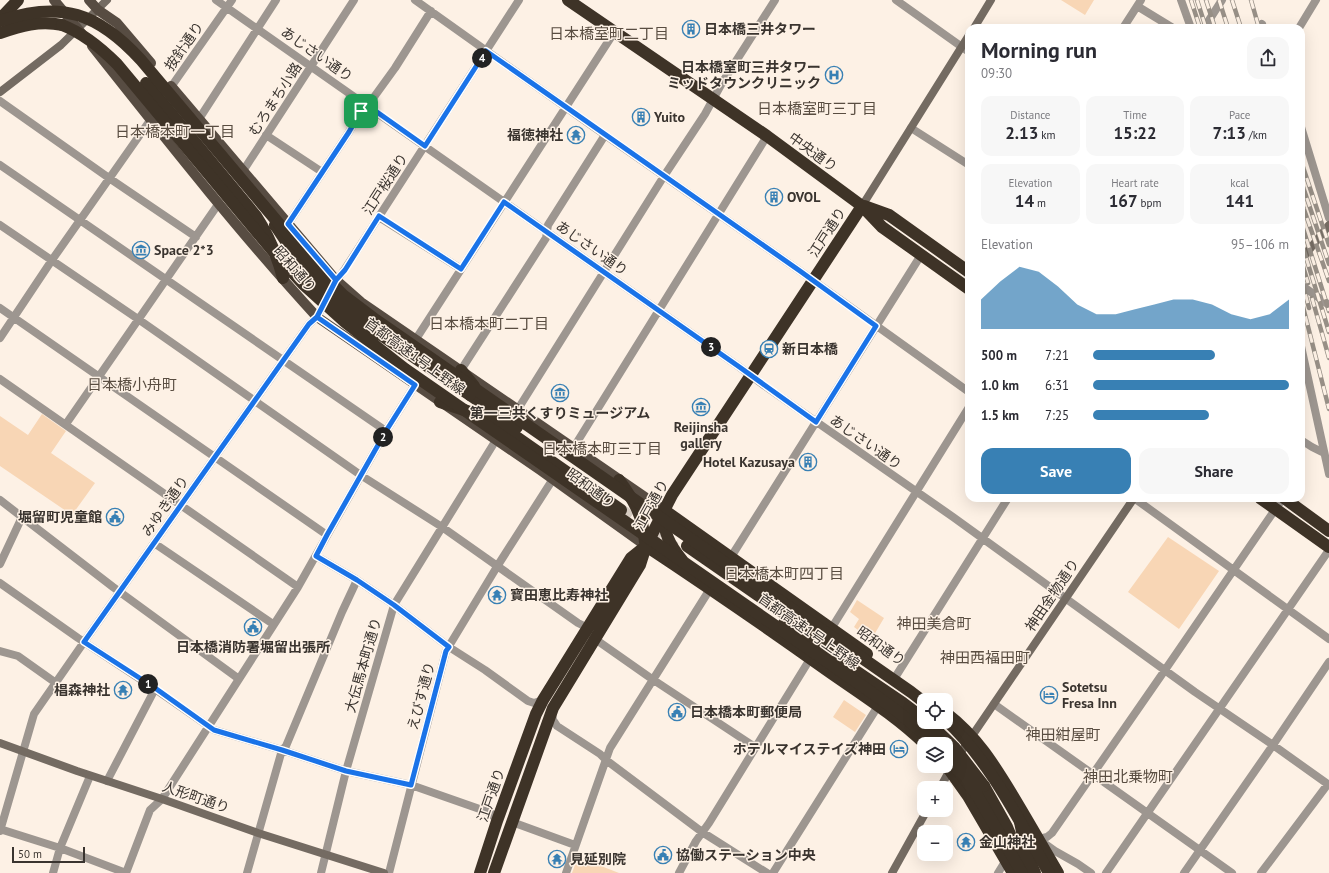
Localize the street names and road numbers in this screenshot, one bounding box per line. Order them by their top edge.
street label: 按針通り [161,18,207,74]
street label: あじさい通り [277,23,357,85]
street label: むろまち小路 [245,59,305,139]
street label: 中央通り [785,128,841,176]
street label: 江戸桜通り [358,150,412,218]
street label: 江戸通り [804,204,850,260]
street label: あじさい通り [552,217,632,279]
street label: 昭和通り [270,242,320,296]
street label: 首都高速1号上野線 [361,314,469,398]
street label: あじさい通り [826,411,906,473]
street label: 昭和通り [563,464,619,512]
street label: みゆき通り [138,472,192,540]
street label: 江戸通り [630,476,672,534]
street label: 神田金物通り [1021,555,1083,635]
street label: 首都高速1号上野線 [755,589,863,673]
street label: 大伝馬本町通り [341,615,385,715]
street label: 昭和通り [853,622,909,670]
street label: えびす通り [403,660,439,732]
street label: 江戸通り [473,766,509,824]
street label: 人形町通り [160,777,232,817]

